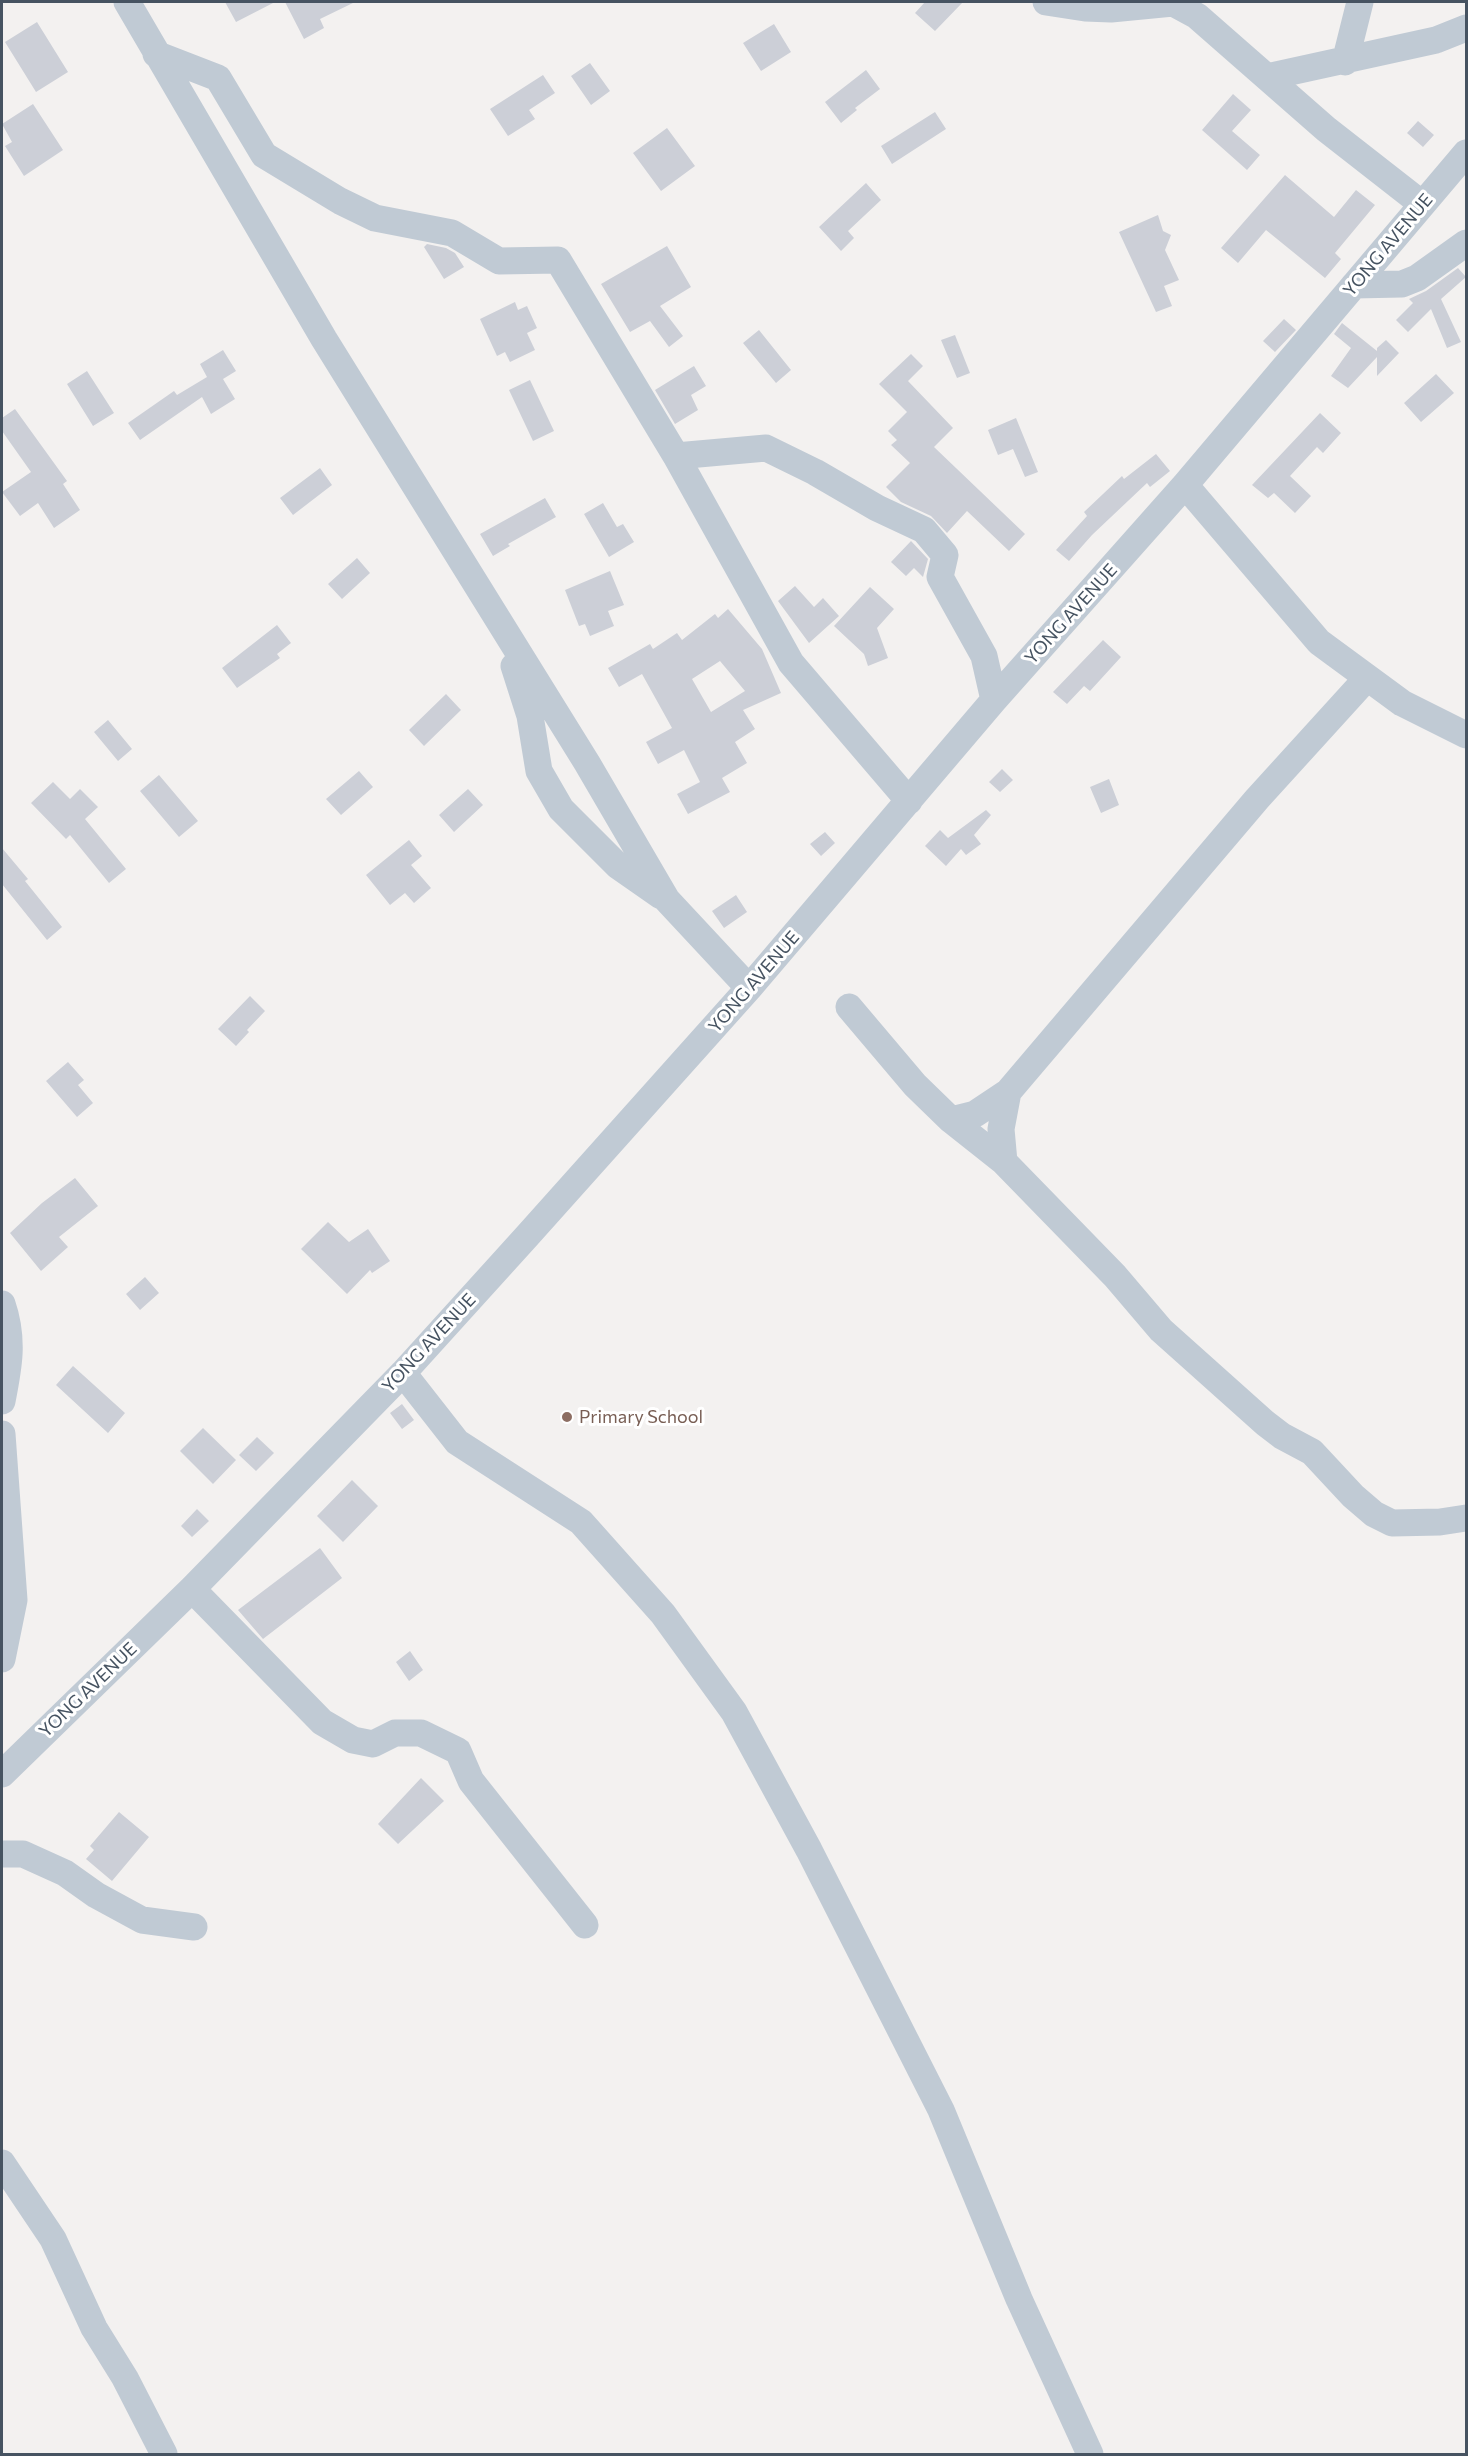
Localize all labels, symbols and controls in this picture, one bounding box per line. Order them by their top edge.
street label: YONG AVENUE [1339,189,1437,301]
street label: YONG AVENUE [1020,559,1122,669]
street label: YONG AVENUE [704,927,804,1037]
street label: YONG AVENUE [378,1289,480,1397]
place label: Primary School [579,1406,703,1428]
marker: Primary School [560,1410,574,1424]
street label: YONG AVENUE [35,1638,141,1742]

